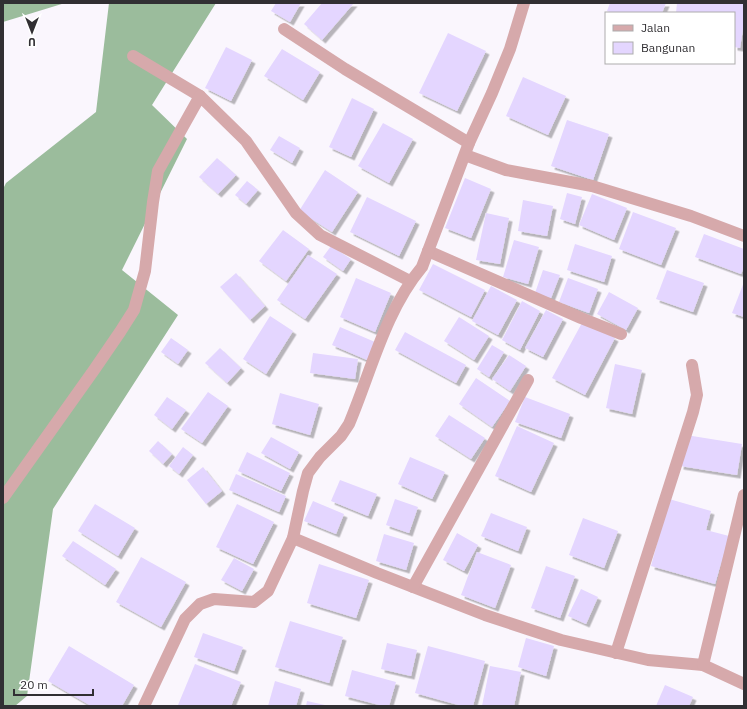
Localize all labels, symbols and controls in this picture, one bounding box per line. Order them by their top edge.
north arrow [12,12,52,52]
legend [605,12,735,64]
text: Jalan [641,20,670,35]
text: U [28,35,36,49]
text: Bangunan [641,40,695,55]
scale bar [14,671,93,697]
text: 20 m [20,677,48,692]

